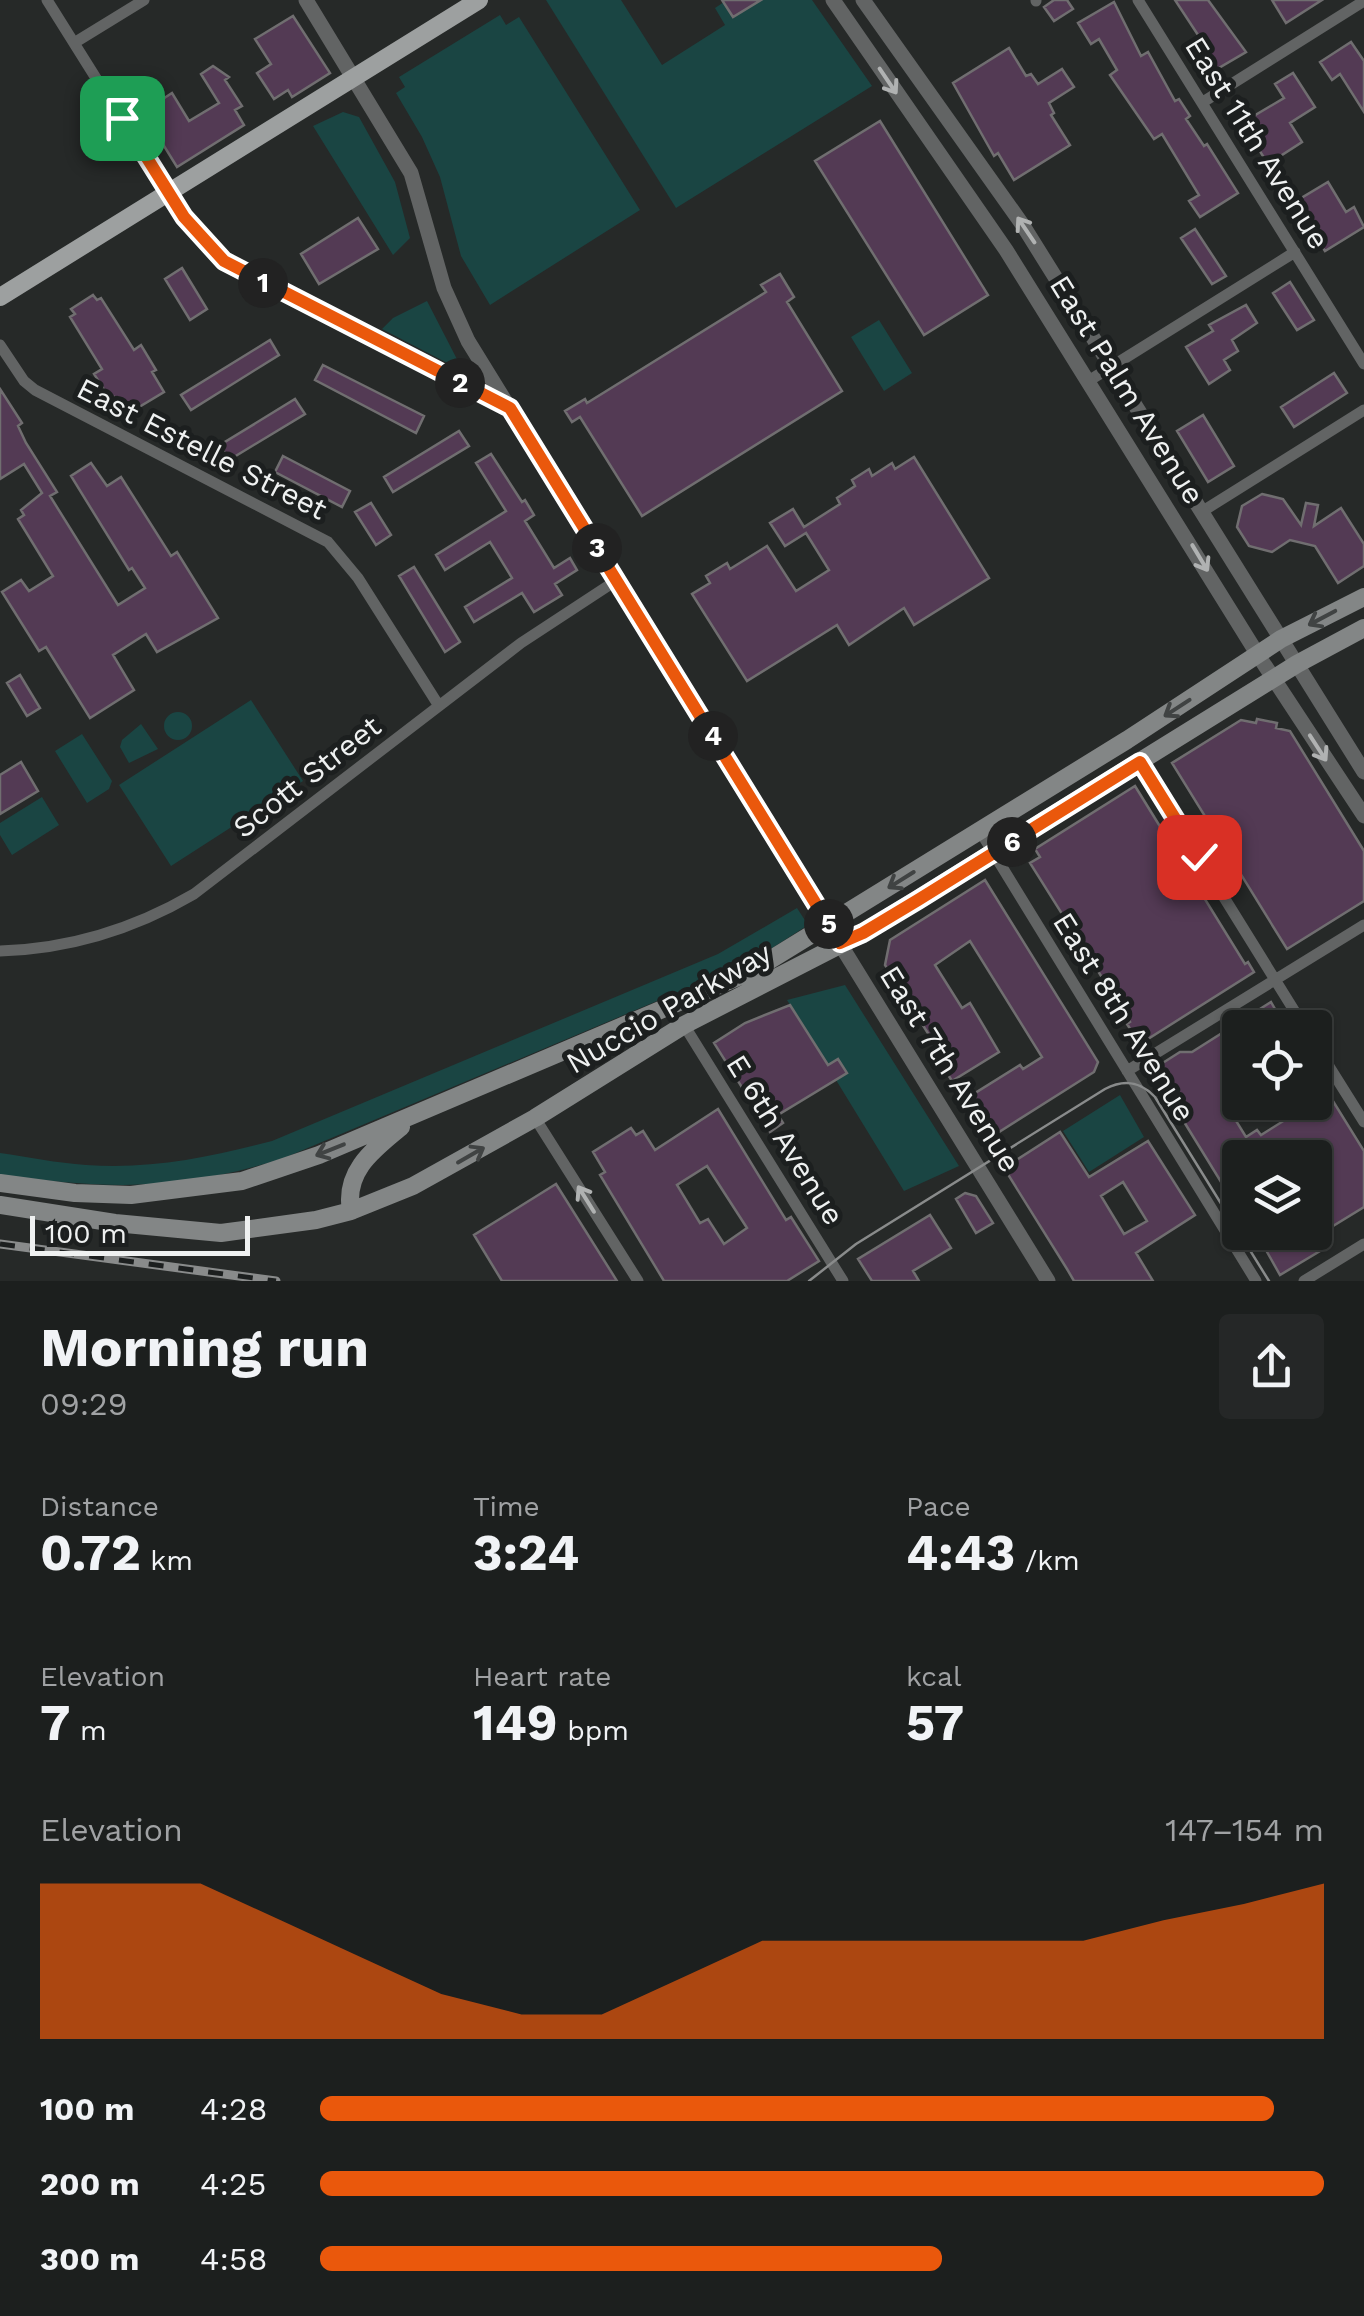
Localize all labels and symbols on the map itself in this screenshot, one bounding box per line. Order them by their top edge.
street label: East 11th Avenue [1178,30,1337,255]
one-way arrow [877,66,898,94]
pin [80,76,165,161]
one-way arrow [1016,217,1037,245]
pin: 1 [238,258,288,308]
street label: East Palm Avenue [1043,269,1212,510]
pin: 2 [435,358,485,408]
street label: East Estelle Street [71,370,333,527]
pin: 3 [572,523,622,573]
one-way arrow [1190,543,1210,572]
one-way arrow [1308,608,1338,628]
one-way arrow [1163,697,1191,718]
street label: Scott Street [226,708,388,845]
pin: 4 [688,711,738,761]
one-way arrow [1308,733,1329,762]
pin [1157,815,1242,900]
pin: 6 [987,817,1037,867]
one-way arrow [888,870,916,891]
pin: 5 [804,899,854,949]
street label: East 8th Avenue [1046,906,1203,1128]
street label: Nuccio Parkway [560,934,778,1080]
street label: East 7th Avenue [873,959,1028,1178]
street label: E 6th Avenue [719,1048,852,1231]
one-way arrow [315,1142,346,1160]
one-way arrow [456,1145,485,1165]
one-way arrow [576,1186,597,1214]
scale bar [30,1211,250,1256]

